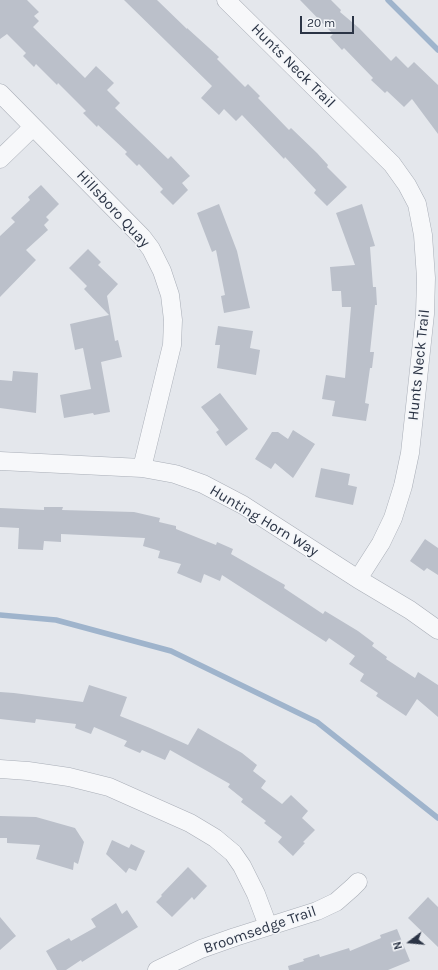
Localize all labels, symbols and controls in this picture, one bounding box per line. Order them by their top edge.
scale bar [302,8,356,34]
text: 20 m [307,16,335,30]
street label: Hunts Neck Trail [247,20,339,112]
street label: Hillsboro Quay [73,167,153,251]
street label: Hunts Neck Trail [404,309,434,421]
street label: Hunting Horn Way [206,481,322,561]
street label: Broomsedge Trail [201,902,319,958]
north arrow [390,922,430,962]
text: N [391,940,405,951]

